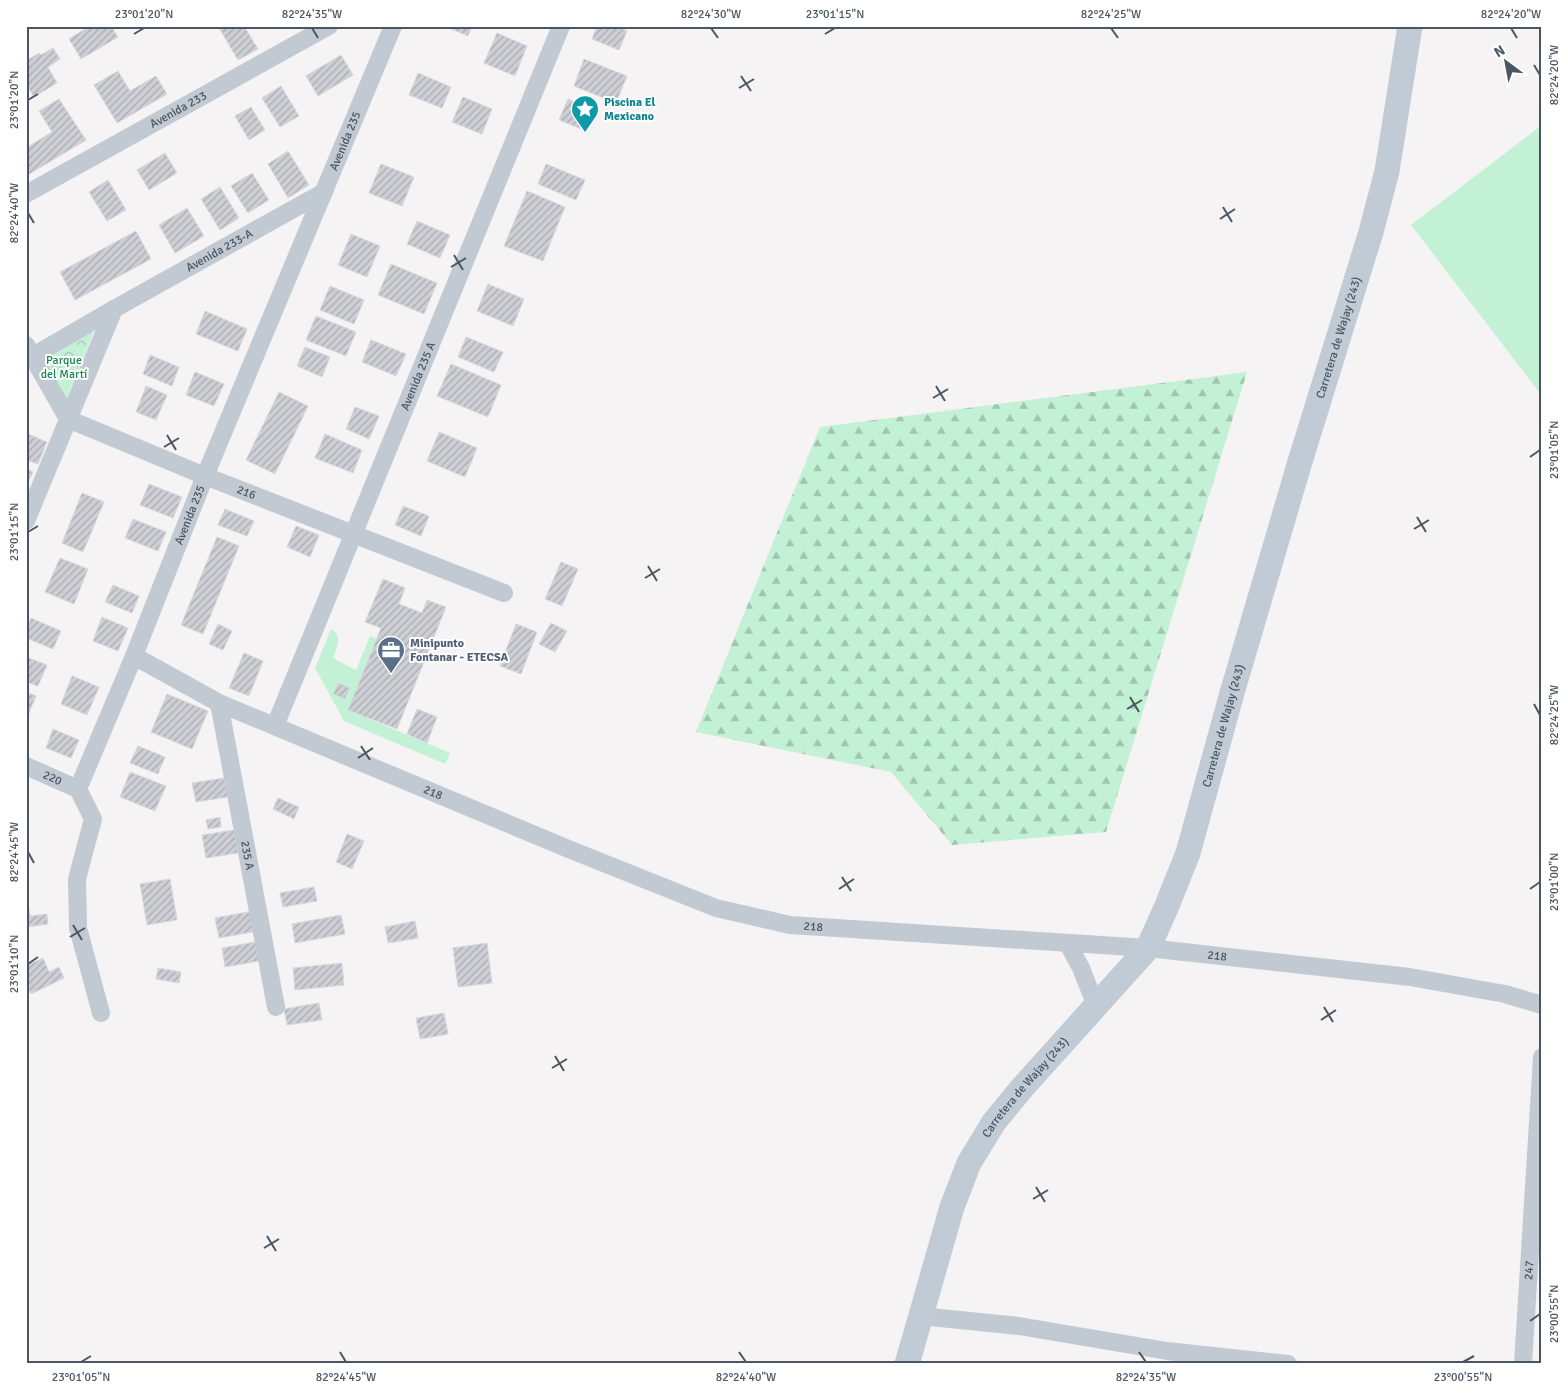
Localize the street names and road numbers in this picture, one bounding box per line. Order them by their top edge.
street label: Avenida 233 [147,88,209,131]
street label: Avenida 235 [326,109,364,173]
street label: Avenida 233-A [183,225,256,275]
street label: Carretera de Wajay (243) [1312,275,1364,400]
street label: Avenida 235 A [397,339,439,413]
street label: 216 [235,482,258,503]
street label: Avenida 235 [171,483,208,547]
street label: Carretera de Wajay (243) [1199,663,1248,789]
street label: 220 [41,767,64,789]
street label: 218 [421,782,445,803]
street label: 235 A [237,839,258,872]
street label: 218 [803,918,823,935]
street label: 218 [1207,947,1228,964]
street label: Carretera de Wajay (243) [979,1034,1072,1140]
street label: 247 [1521,1260,1537,1280]

